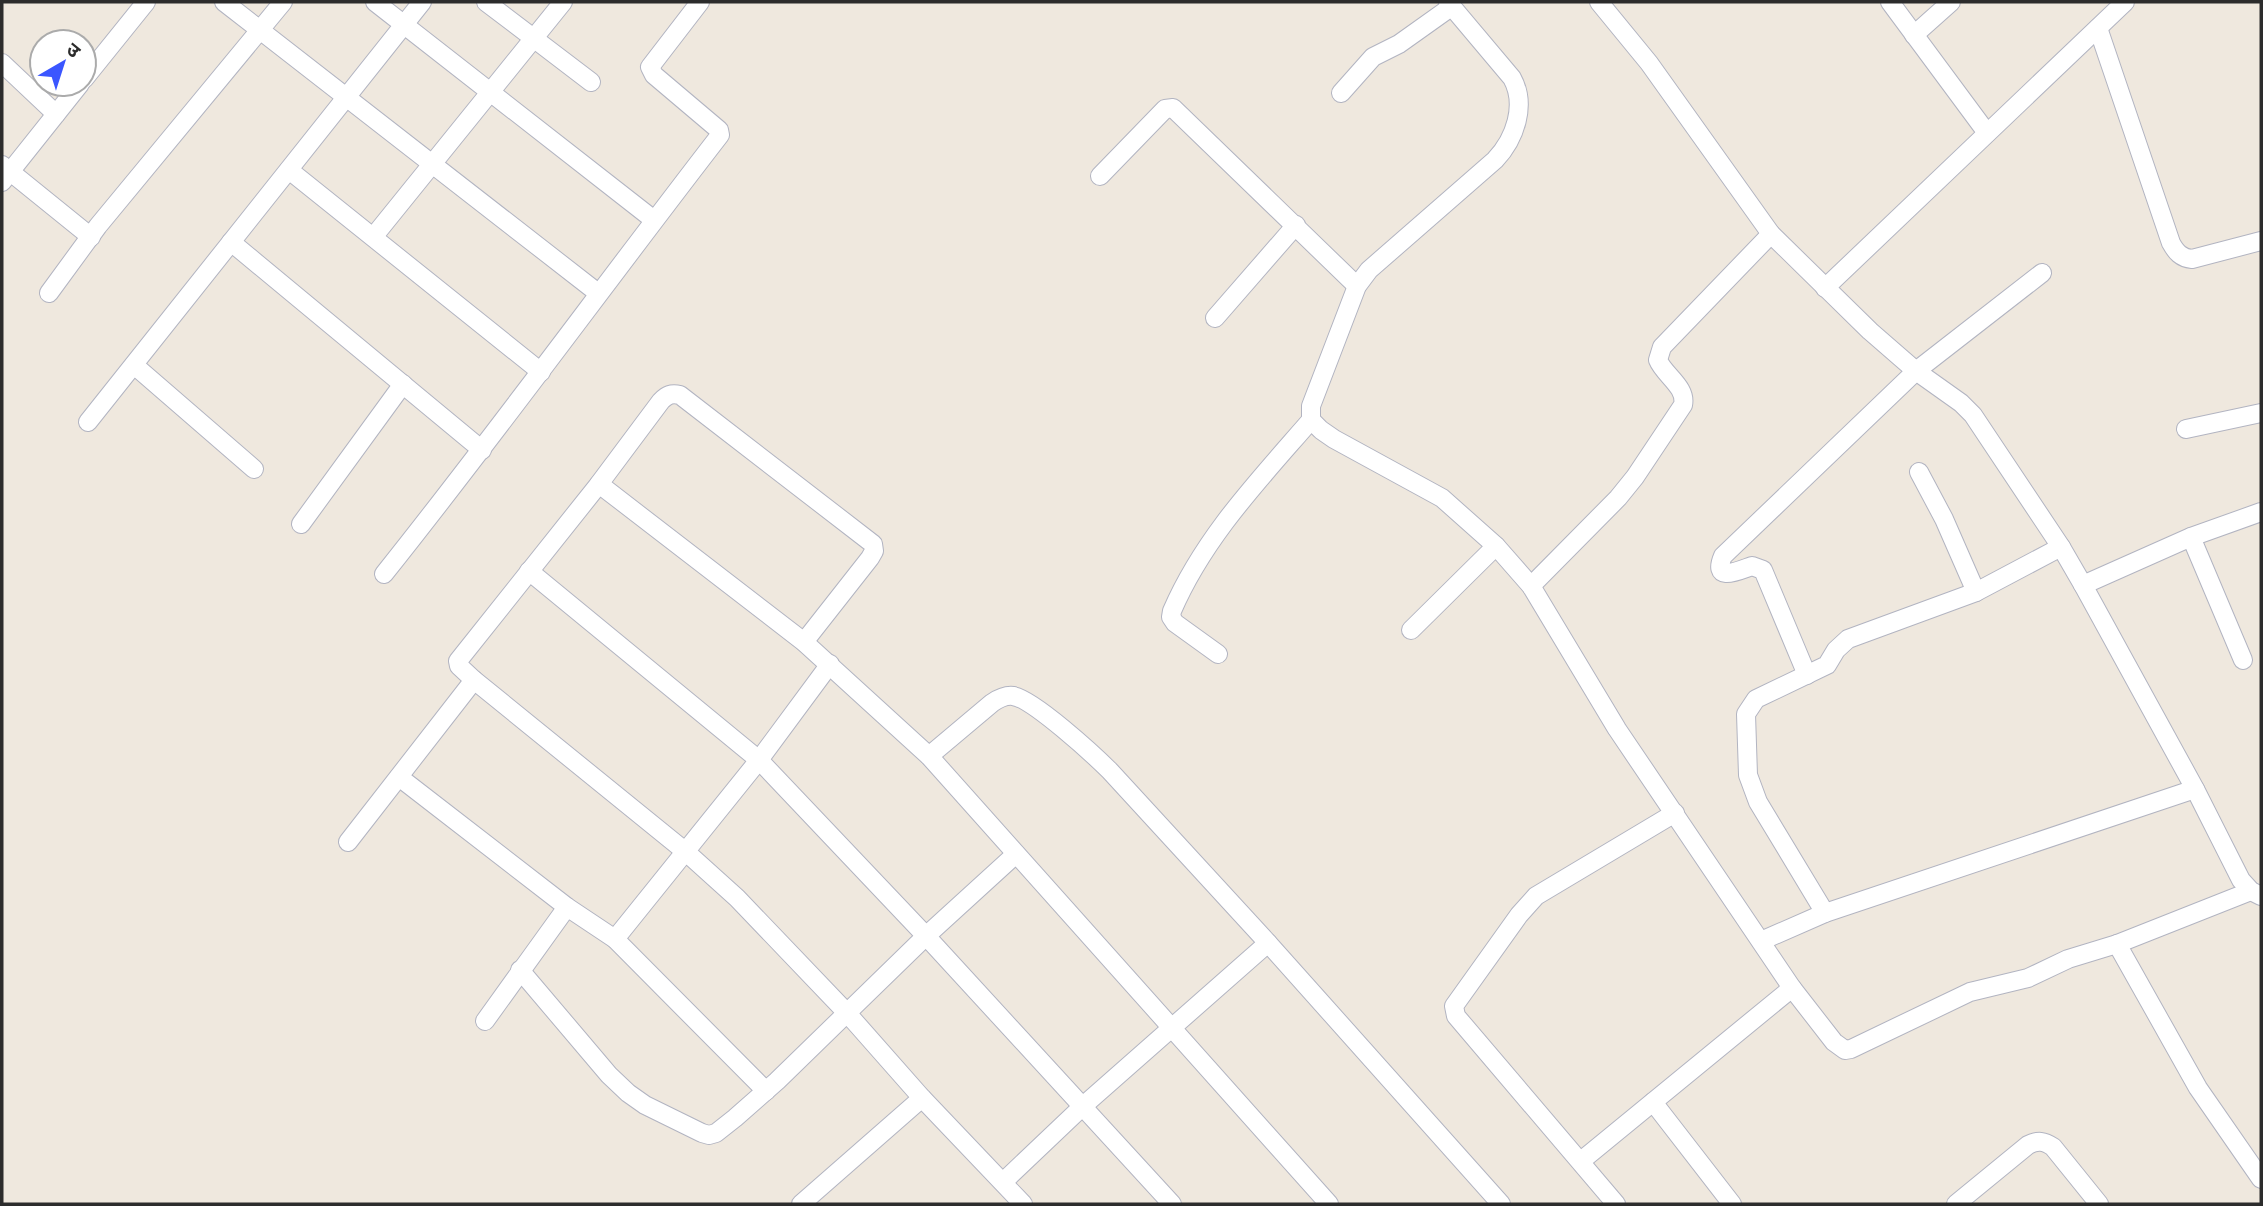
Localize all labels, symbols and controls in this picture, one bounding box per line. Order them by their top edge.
north arrow [28,28,98,98]
text: उ [62,40,84,62]

